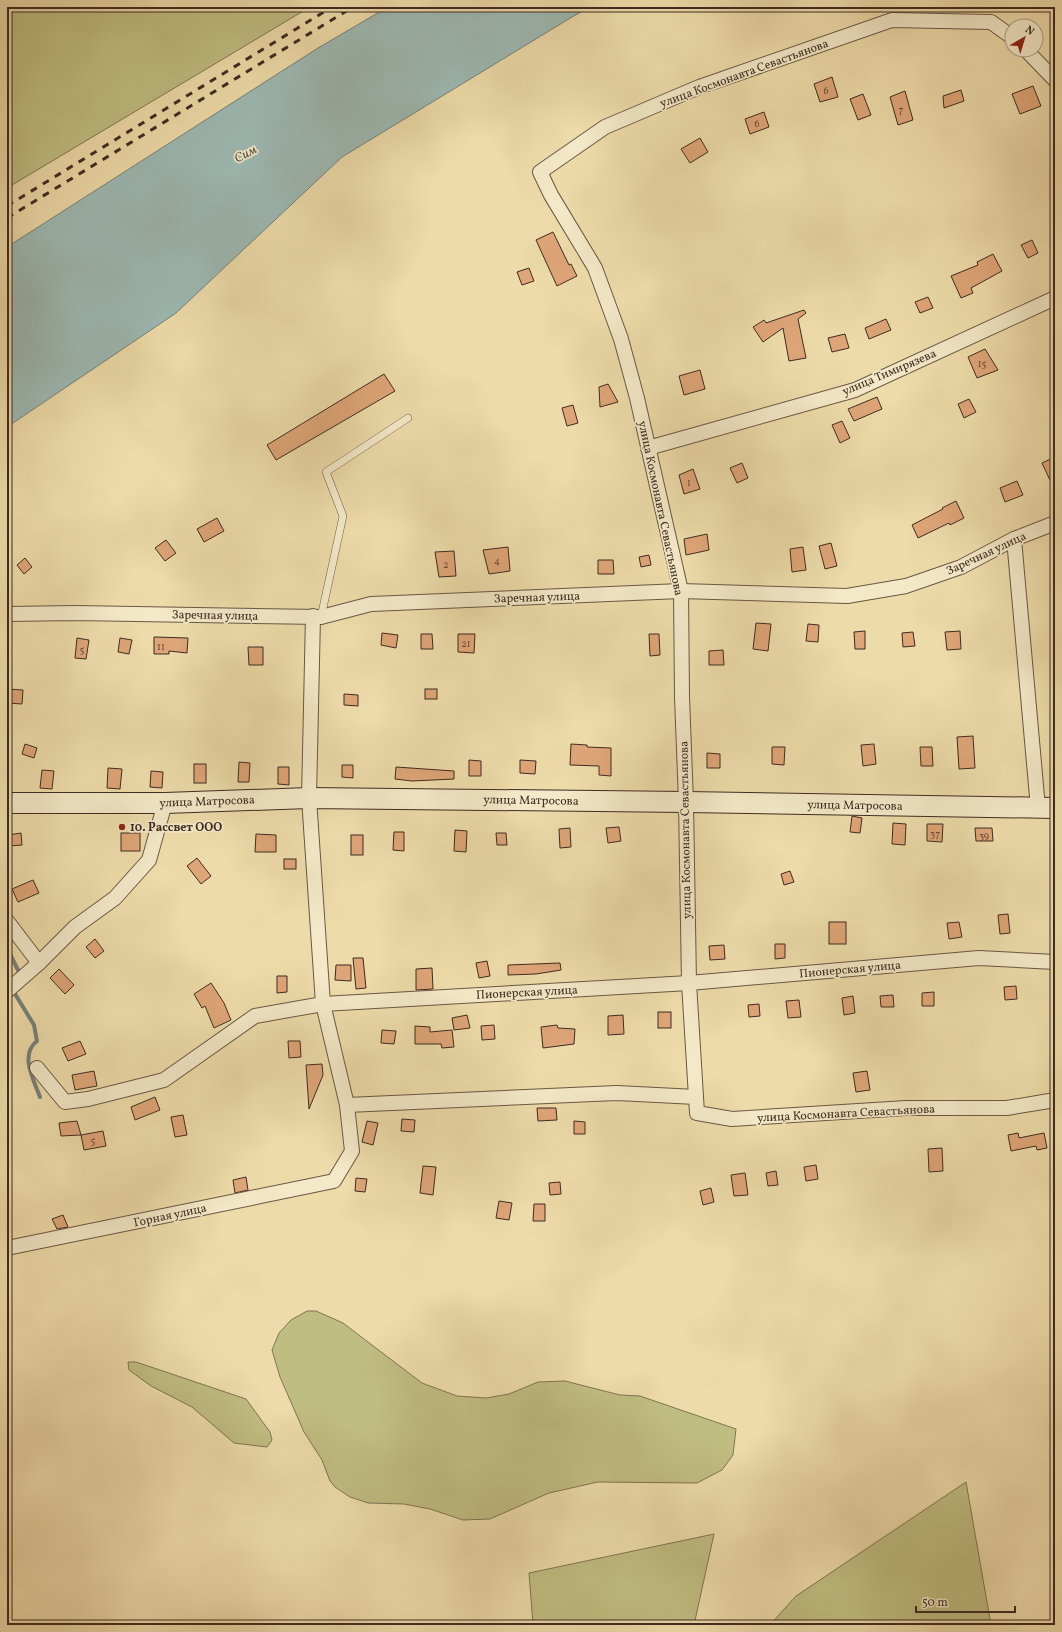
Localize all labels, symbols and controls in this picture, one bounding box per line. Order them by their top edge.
north arrow [1004,18,1044,58]
text: N [1021,23,1037,40]
street label: улица Космонавта Севастьянова [658,36,831,112]
house number: 6 [823,84,829,98]
house number: 7 [899,103,904,117]
house number: 6 [754,117,760,131]
water label: Сим [231,141,261,168]
street label: улица Тимирязева [840,346,939,400]
house number: 15 [978,357,987,371]
street label: улица Космонавта Севастьянова [634,419,686,597]
house number: 1 [687,476,691,490]
street label: Заречная улица [944,528,1029,579]
house number: 4 [494,554,500,568]
house number: 2 [443,558,449,572]
street label: Заречная улица [494,588,581,608]
street label: Заречная улица [172,607,258,625]
house number: 21 [461,637,471,651]
house number: 11 [157,640,165,654]
house number: 5 [80,643,85,657]
street label: улица Космонавта Севастьянова [676,741,696,919]
street label: улица Матросова [159,792,255,812]
street label: улица Матросова [483,792,579,810]
street label: улица Матросова [807,797,903,815]
place label: 10. Рассвет ООО [130,820,222,836]
marker: 10. Рассвет ООО [117,822,127,832]
house number: 37 [930,827,940,841]
house number: 39 [979,829,989,843]
street label: Пионерская улица [799,958,902,982]
street label: Пионерская улица [476,982,578,1004]
street label: улица Космонавта Севастьянова [757,1101,935,1127]
house number: 5 [91,1134,96,1148]
street label: Горная улица [132,1200,208,1232]
scale bar [916,1588,1015,1614]
text: 50 m [922,1595,948,1611]

